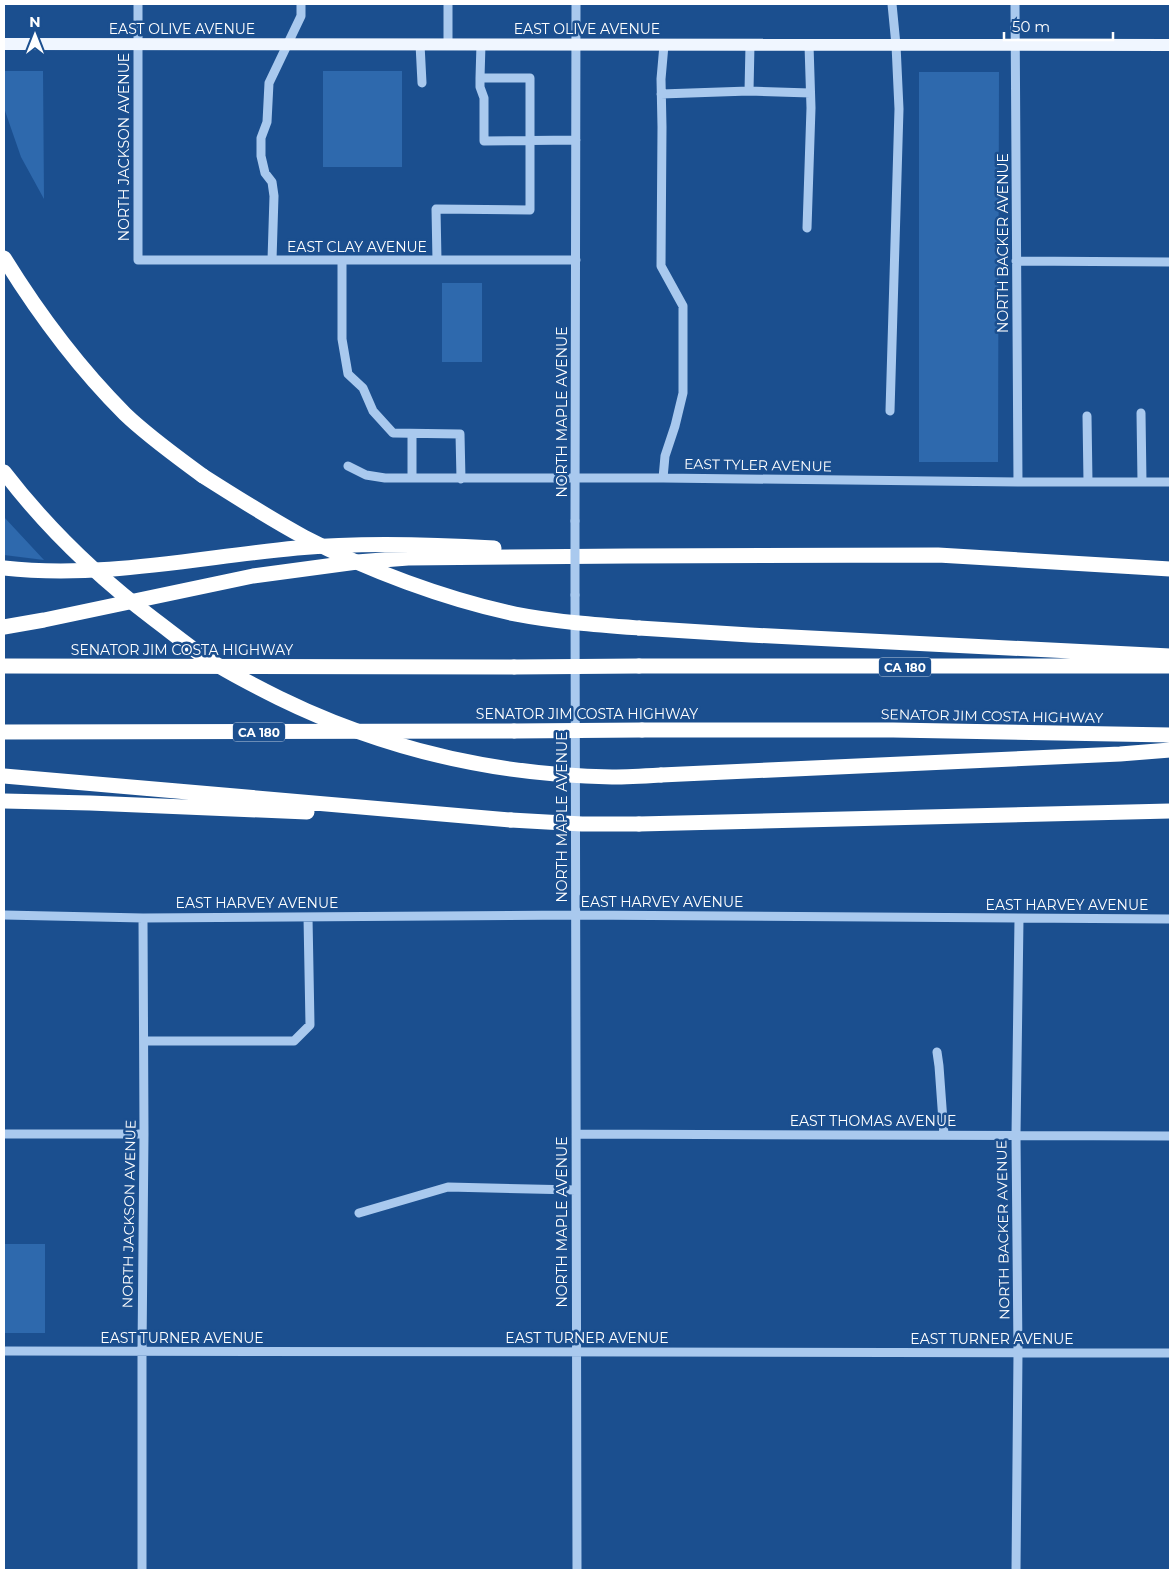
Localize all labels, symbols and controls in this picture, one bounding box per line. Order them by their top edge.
north arrow [10,10,60,60]
scale bar [1004,10,1113,42]
text: N [29,13,41,31]
text: 50 m [1012,17,1050,36]
street label: EAST OLIVE AVENUE [109,20,255,38]
street label: EAST OLIVE AVENUE [514,20,660,38]
street label: NORTH JACKSON AVENUE [115,53,133,241]
street label: NORTH BACKER AVENUE [994,153,1012,333]
street label: EAST CLAY AVENUE [287,238,427,256]
street label: NORTH MAPLE AVENUE [553,326,571,498]
street label: EAST TYLER AVENUE [684,455,832,475]
street label: SENATOR JIM COSTA HIGHWAY [71,641,293,659]
road number: CA 180 [879,658,931,676]
street label: SENATOR JIM COSTA HIGHWAY [476,705,698,723]
street label: SENATOR JIM COSTA HIGHWAY [881,705,1103,727]
road number: CA 180 [233,722,285,742]
street label: NORTH MAPLE AVENUE [553,731,571,903]
street label: EAST HARVEY AVENUE [581,893,743,911]
street label: EAST HARVEY AVENUE [176,894,338,912]
street label: EAST HARVEY AVENUE [986,896,1148,914]
street label: EAST THOMAS AVENUE [790,1112,956,1130]
street label: NORTH JACKSON AVENUE [118,1120,140,1308]
street label: NORTH MAPLE AVENUE [553,1136,571,1308]
street label: NORTH BACKER AVENUE [992,1140,1014,1320]
street label: EAST TURNER AVENUE [100,1329,264,1347]
street label: EAST TURNER AVENUE [505,1329,669,1347]
street label: EAST TURNER AVENUE [910,1330,1074,1348]

